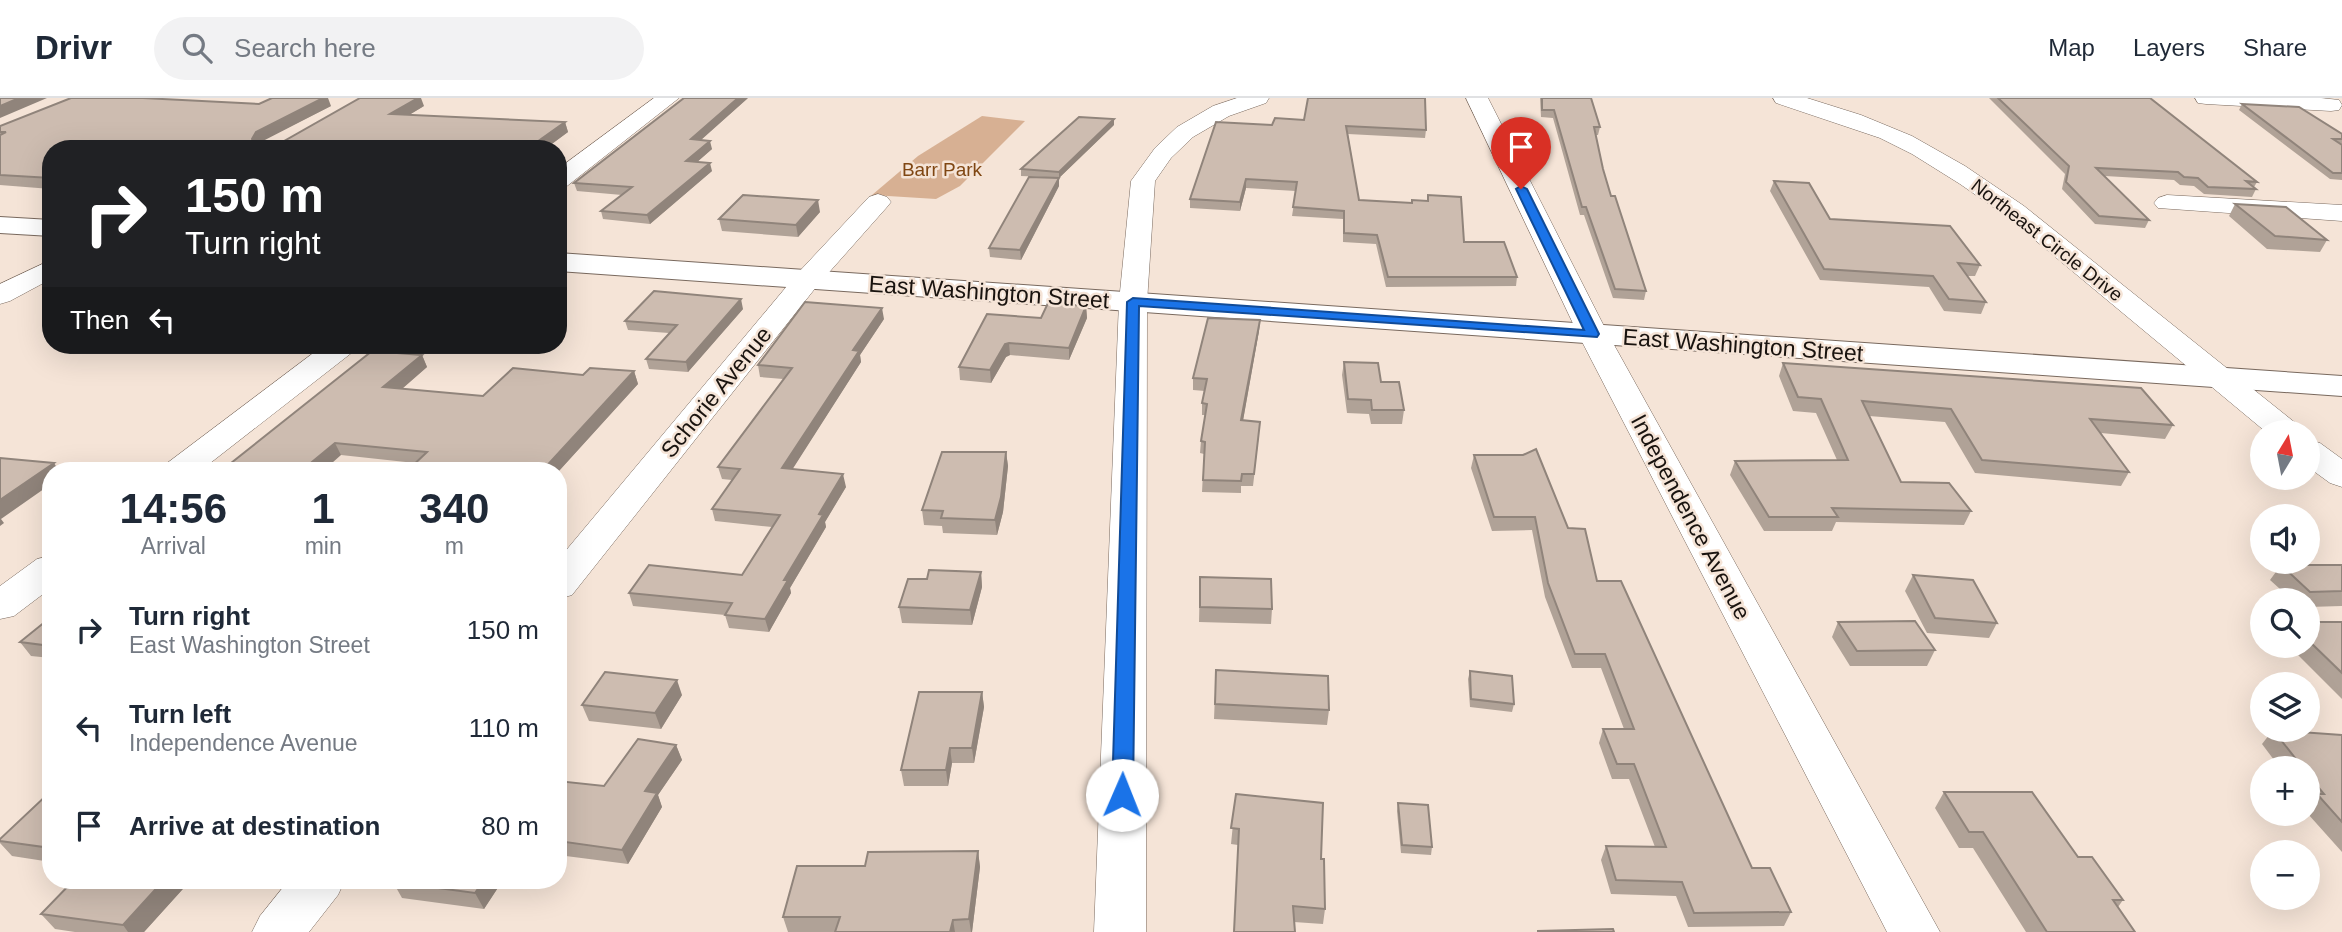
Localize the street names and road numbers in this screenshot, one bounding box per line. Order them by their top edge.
street label: Northeast Circle Drive [1967,175,2127,305]
street label: East Washington Street [868,271,1111,313]
street label: Schorie Avenue [655,321,777,463]
street label: East Washington Street [1622,324,1865,366]
street label: Independence Avenue [1626,410,1756,624]

